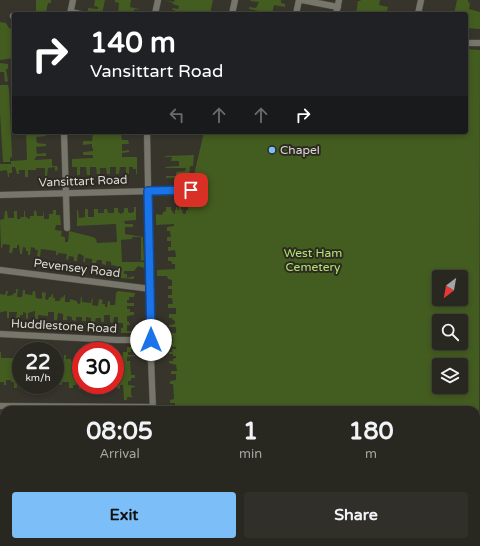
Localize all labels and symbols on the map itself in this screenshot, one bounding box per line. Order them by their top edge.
place label: Chapel [280,143,320,157]
marker: Chapel [267,145,277,155]
street label: Vansittart Road [38,172,128,190]
pin [174,173,208,207]
park label: West Ham Cemetery [284,246,342,274]
street label: Pevensey Road [33,256,121,280]
north arrow [432,270,468,306]
street label: Huddlestone Road [11,316,117,336]
position arrow [130,319,172,361]
speed limit sign: 30 [72,342,124,394]

